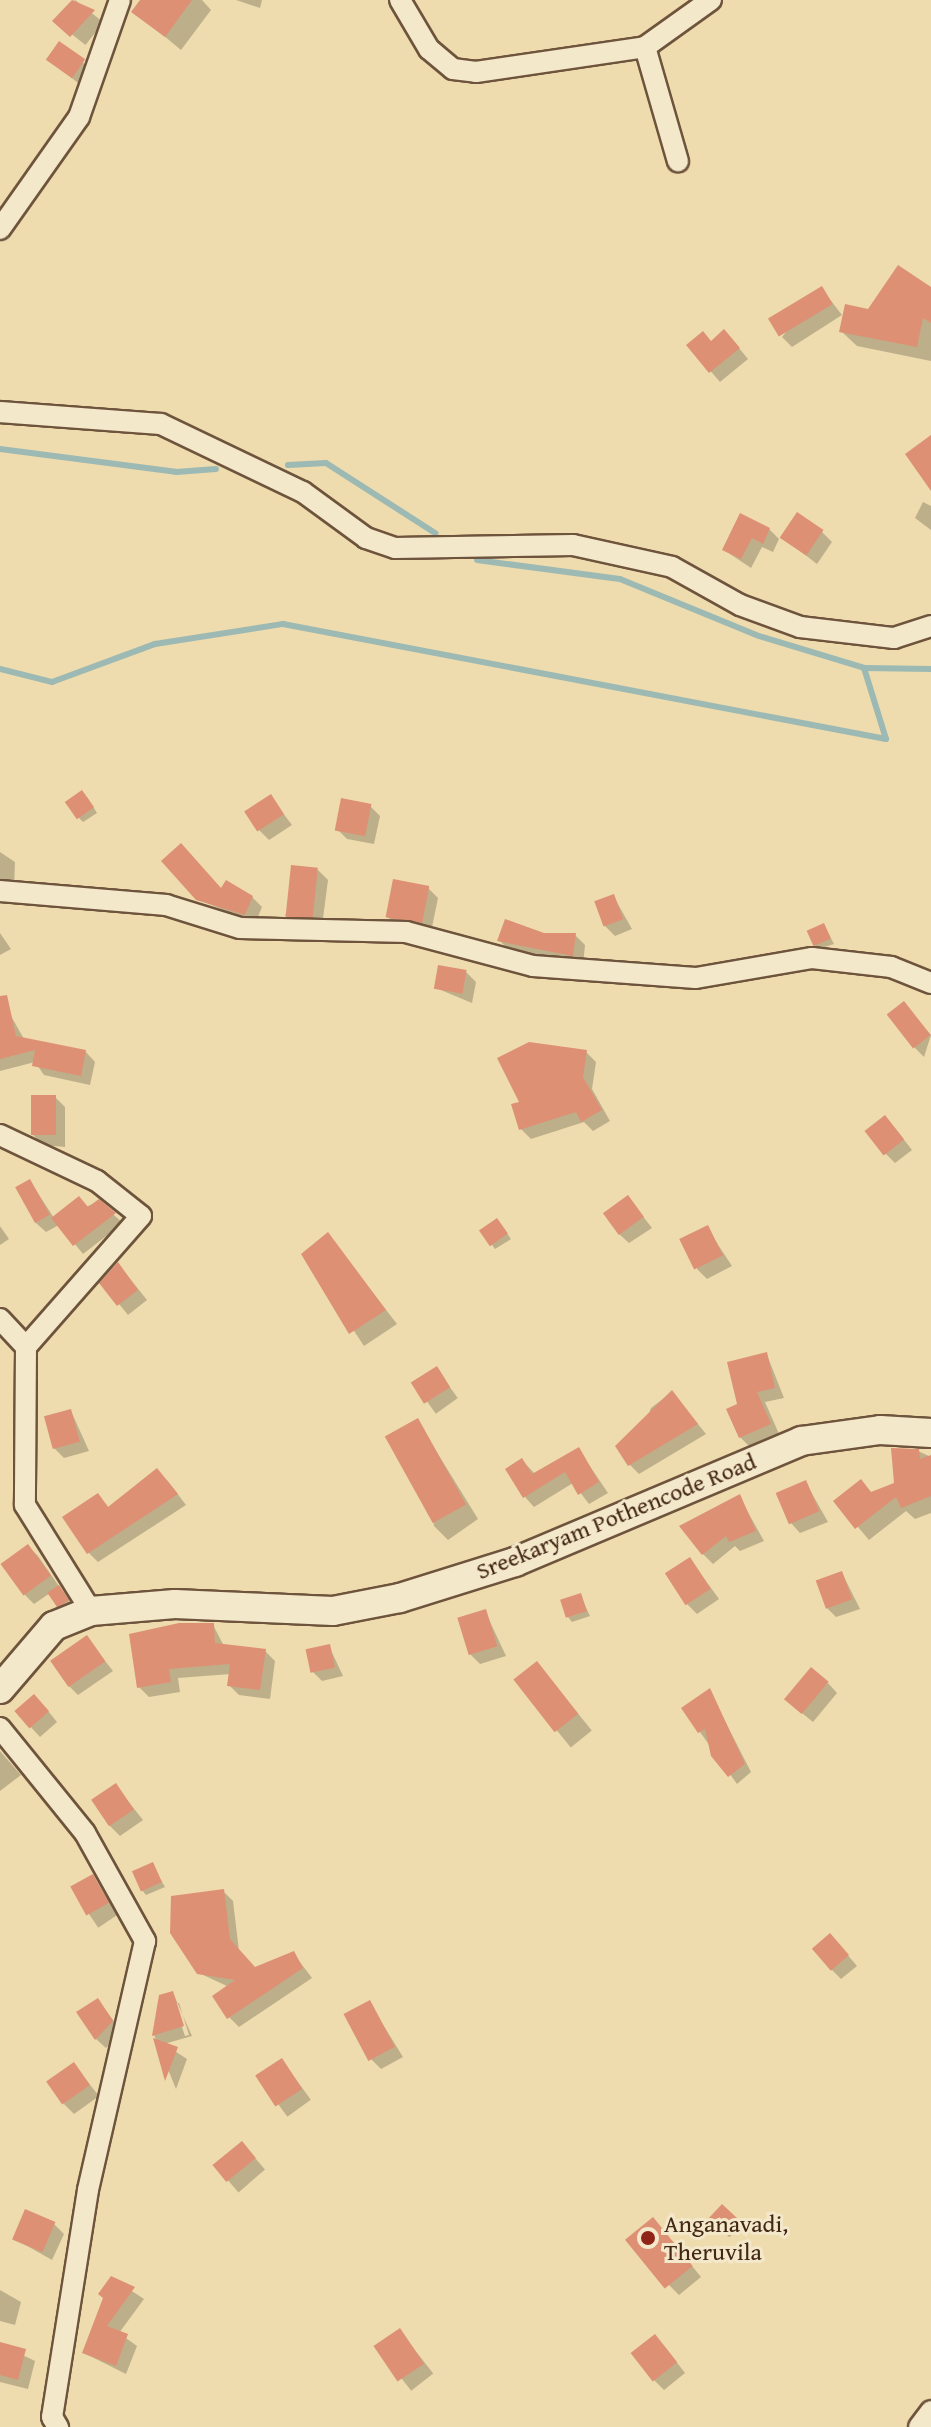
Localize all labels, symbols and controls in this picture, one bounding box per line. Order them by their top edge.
street label: Sreekaryam Pothencode Road [472,1447,760,1585]
place label: Anganavadi, Theruvila [664,2210,788,2266]
marker: Anganavadi, Theruvila [639,2229,657,2247]

